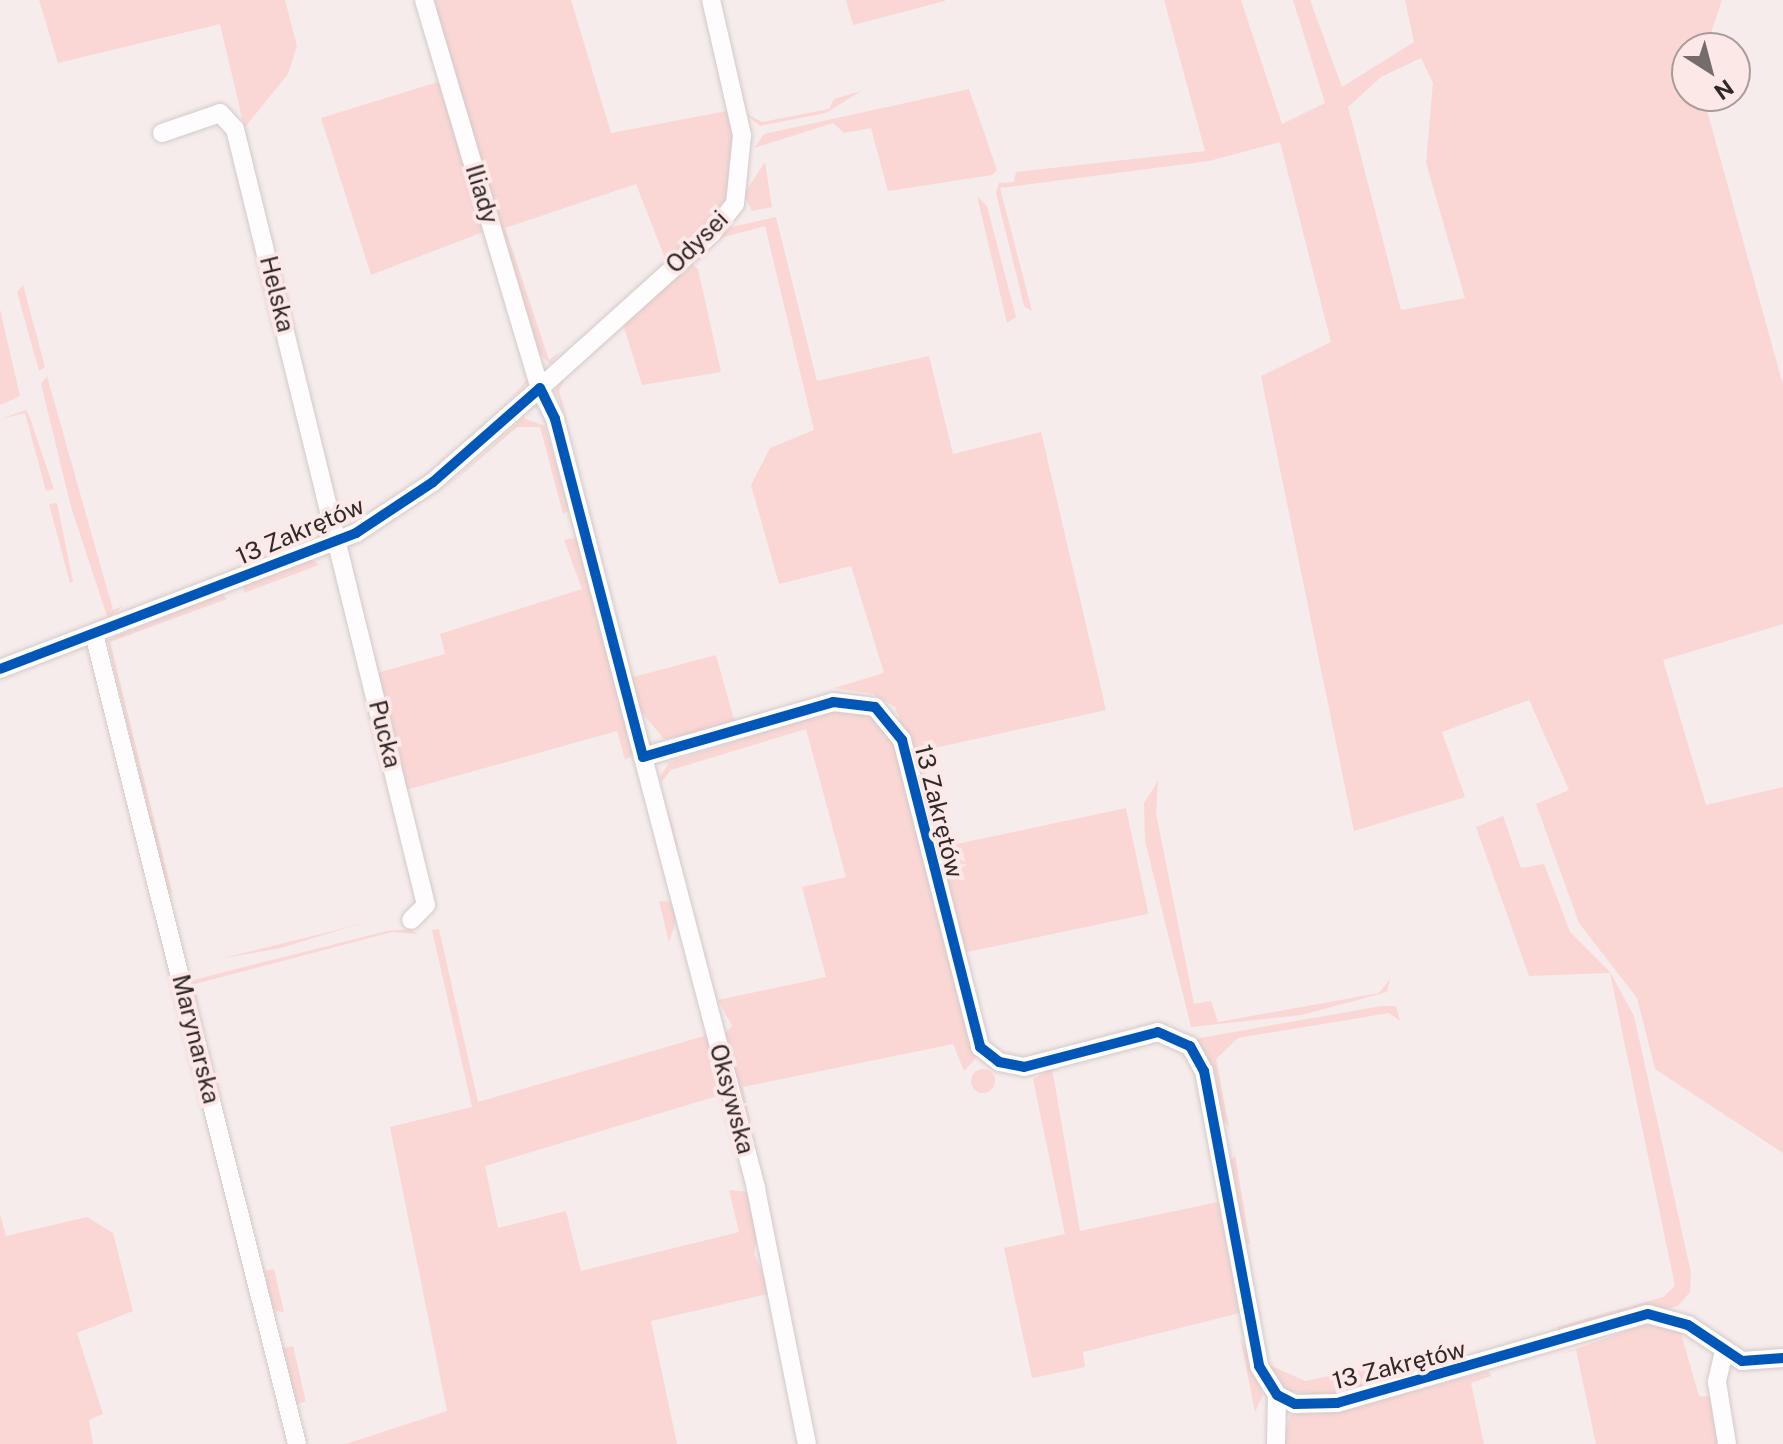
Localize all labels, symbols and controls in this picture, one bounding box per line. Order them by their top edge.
north arrow [1671,32,1751,112]
text: N [1709,74,1739,105]
street label: Iliady [459,161,505,227]
street label: Odysei [660,205,734,279]
street label: Helska [254,253,300,335]
street label: 13 Zakrętów [232,491,368,571]
street label: Pucka [363,697,407,771]
street label: 13 Zakrętów [909,741,969,881]
street label: Marynarska [166,972,226,1106]
street label: Oksywska [703,1041,761,1157]
street label: 13 Zakrętów [1329,1335,1469,1395]

